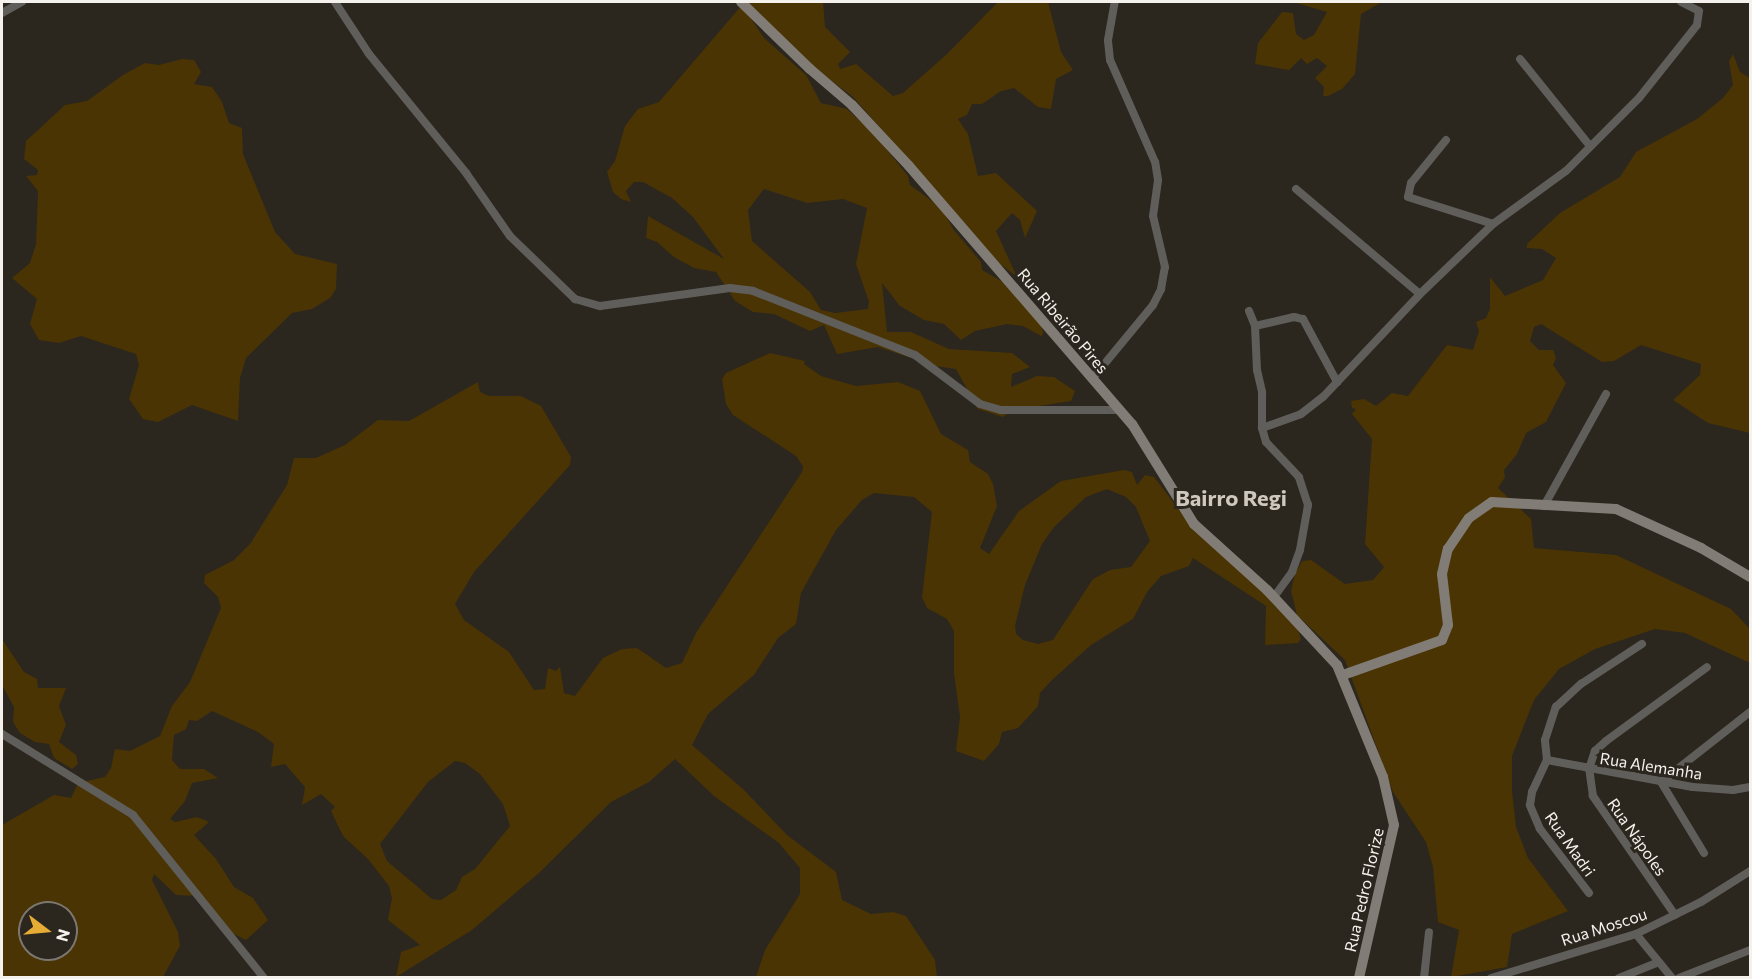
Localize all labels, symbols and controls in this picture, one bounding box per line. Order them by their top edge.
street label: Rua Ribeirão Pires [1014,265,1112,377]
district label: Bairro Regi [1175,485,1287,511]
street label: Rua Alemanha [1598,748,1704,784]
street label: Rua Nápoles [1603,795,1671,879]
street label: Rua Madri [1541,808,1599,880]
street label: Rua Pedro Florize [1340,826,1388,954]
north arrow [18,901,78,961]
street label: Rua Moscou [1559,904,1649,950]
text: N [53,927,75,944]

